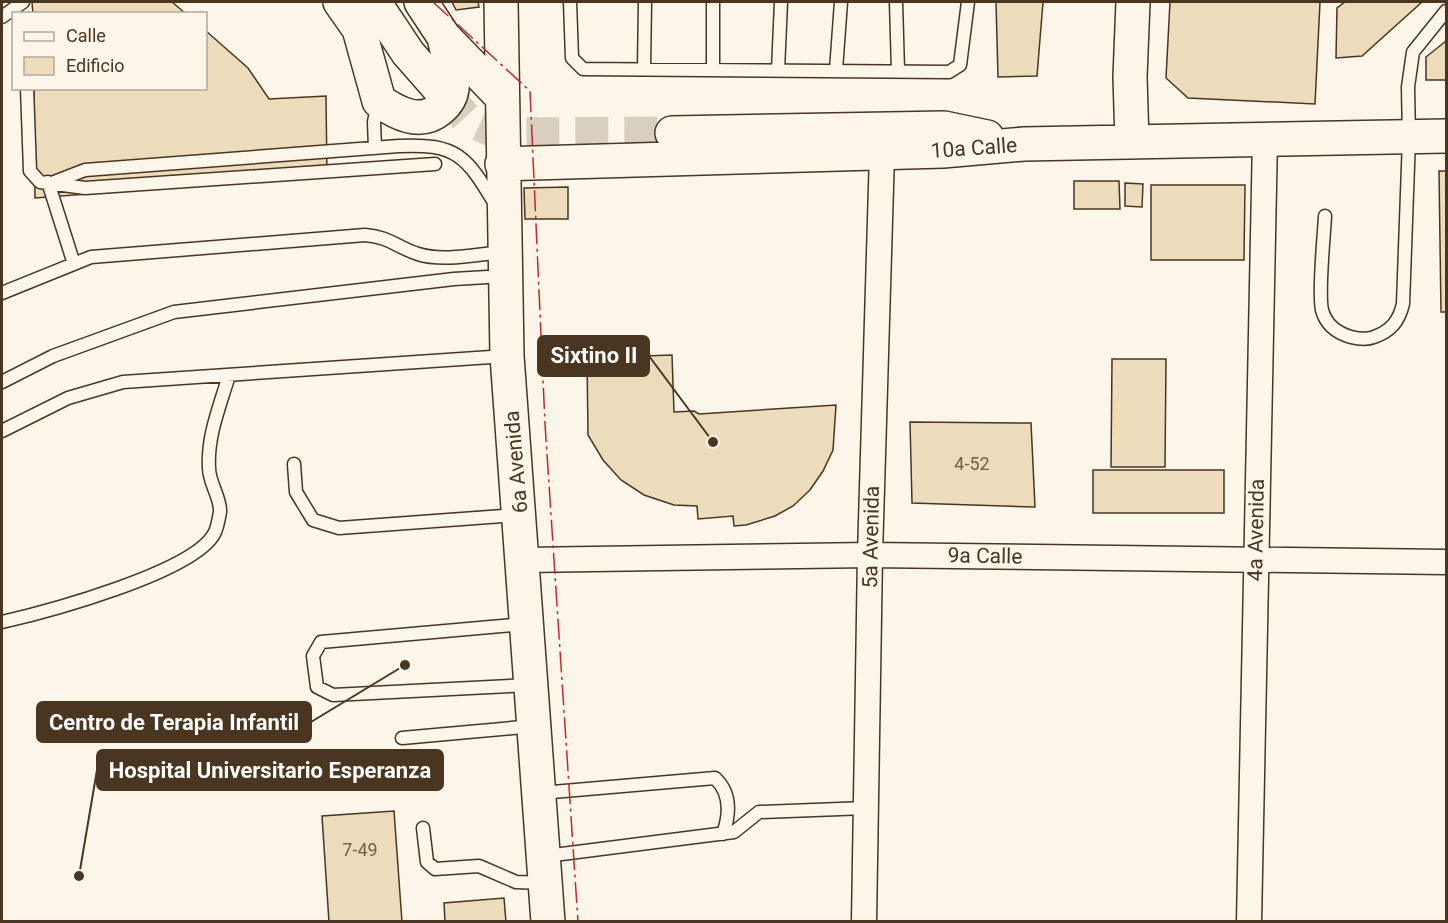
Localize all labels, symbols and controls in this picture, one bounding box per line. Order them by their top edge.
legend [12,12,207,90]
text: Calle [66,25,106,46]
text: Edificio [66,55,125,76]
street label: 10a Calle [930,133,1018,163]
callout: Sixtino II [538,336,649,376]
text: Sixtino II [551,343,637,368]
street label: 6a Avenida [500,410,532,514]
house number: 4-52 [954,453,990,474]
street label: 4a Avenida [1243,478,1269,582]
street label: 5a Avenida [858,485,884,589]
street label: 9a Calle [947,543,1023,569]
callout: Centro de Terapia Infantil [37,702,311,742]
text: Centro de Terapia Infantil [49,710,299,735]
callout: Hospital Universitario Esperanza [97,750,443,790]
text: Hospital Universitario Esperanza [109,758,431,783]
house number: 7-49 [342,839,378,860]

